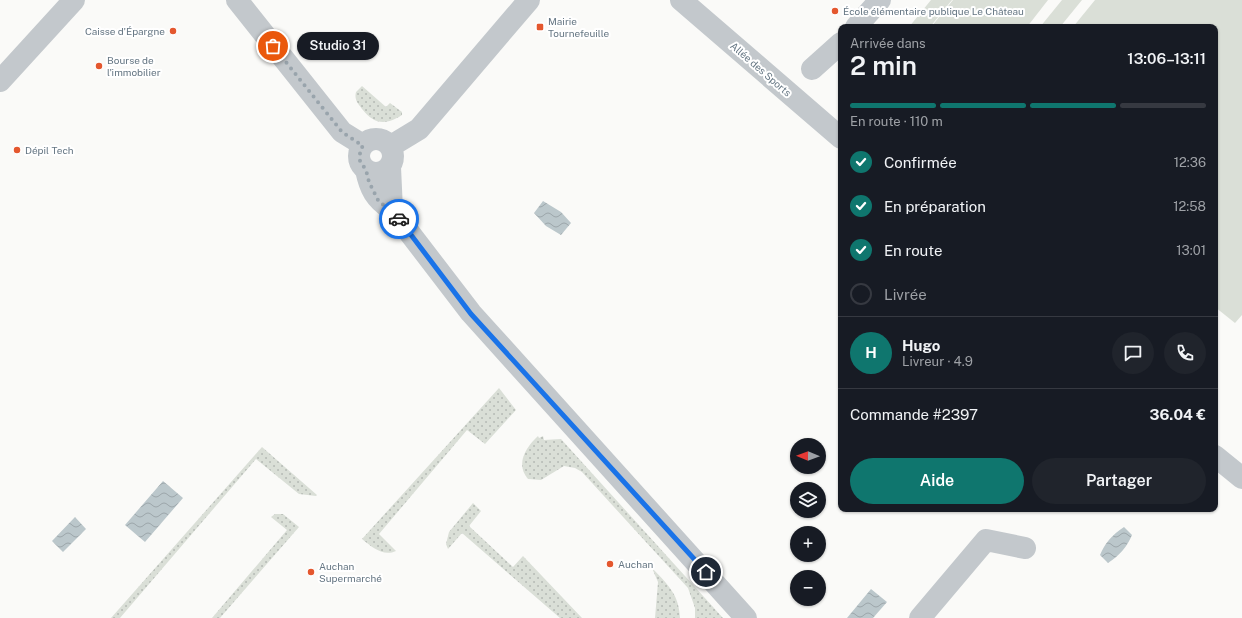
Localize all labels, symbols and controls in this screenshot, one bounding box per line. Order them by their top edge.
place label: École élémentaire publique Le Château [843,5,1024,17]
marker: École élémentaire publique Le Château [830,6,840,16]
place label: Mairie Tournefeuille [548,15,610,39]
marker: Mairie Tournefeuille [535,22,545,32]
place label: Caisse d'Épargne [85,25,165,37]
marker: Caisse d'Épargne [168,26,178,36]
pin [256,29,290,63]
callout: Studio 31 [297,32,379,60]
icon: bag [262,35,284,57]
text: Arrivée dans [850,36,926,51]
text: Studio 31 [309,38,367,53]
street label: Allée des Sports [728,39,794,99]
text: 2 min [850,50,917,81]
text: 13:06–13:11 [1127,50,1206,67]
place label: Bourse de l'immobilier [107,54,161,78]
marker: Bourse de l'immobilier [94,61,104,71]
text: En route · 110 m [850,114,943,129]
place label: Dépil Tech [25,144,74,156]
marker: Dépil Tech [12,145,22,155]
icon: check [850,151,872,173]
text: Confirmée [884,154,957,171]
text: 12:36 [1174,155,1206,170]
icon: check [850,195,872,217]
text: En préparation [884,198,986,215]
courier [379,199,419,239]
text: 12:58 [1173,199,1206,214]
icon: car [388,208,410,230]
icon: check [850,239,872,261]
text: En route [884,242,942,259]
text: 13:01 [1176,243,1206,258]
text: Livrée [884,286,927,303]
button: chat [1112,332,1154,374]
button: phone [1164,332,1206,374]
text: Hugo [902,337,940,354]
text: H [865,344,877,361]
text: Livreur · 4.9 [902,354,973,369]
text: Commande #2397 [850,406,978,423]
text: 36.04 € [1150,406,1206,423]
north arrow [790,438,826,474]
map controls [790,438,826,606]
button: Aide [850,458,1024,504]
button: Partager [1032,458,1206,504]
button: layers [790,482,826,518]
button: + [790,526,826,562]
pin [689,555,723,589]
place label: Auchan [618,558,653,570]
marker: Auchan [605,559,615,569]
place label: Auchan Supermarché [319,560,382,584]
icon: home [695,561,717,583]
marker: Auchan Supermarché [306,567,316,577]
button: − [790,570,826,606]

